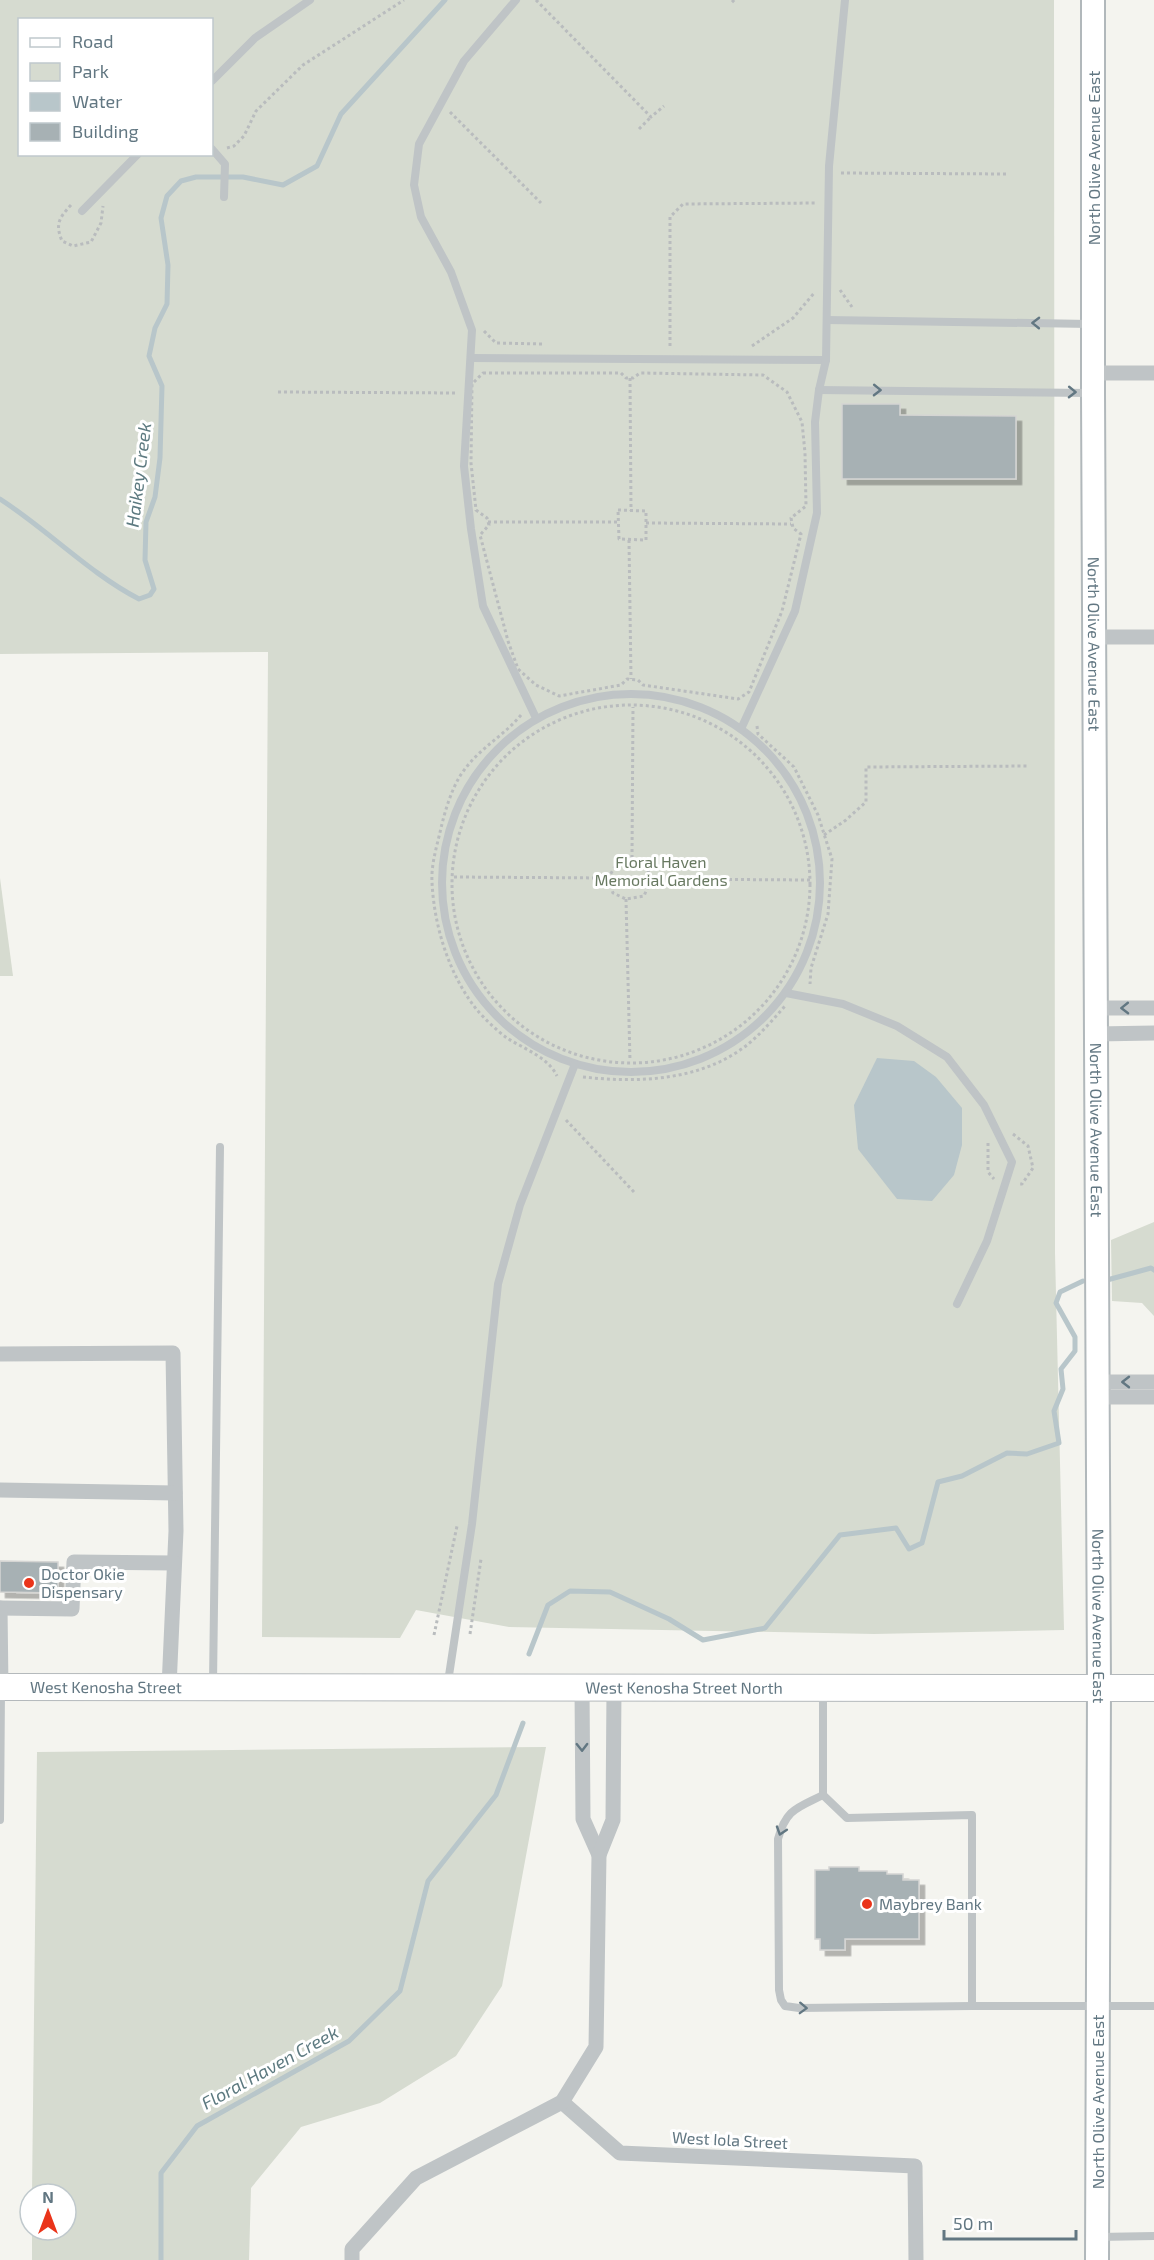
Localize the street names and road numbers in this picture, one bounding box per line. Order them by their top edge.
street label: North Olive Avenue East [1084,71,1103,245]
street label: North Olive Avenue East [1085,557,1105,731]
street label: North Olive Avenue East [1087,1043,1107,1217]
street label: North Olive Avenue East [1089,1529,1109,1703]
street label: West Kenosha Street [30,1677,182,1696]
street label: West Kenosha Street North [585,1678,783,1697]
street label: North Olive Avenue East [1088,2015,1107,2189]
street label: West Iola Street [672,2127,789,2152]

